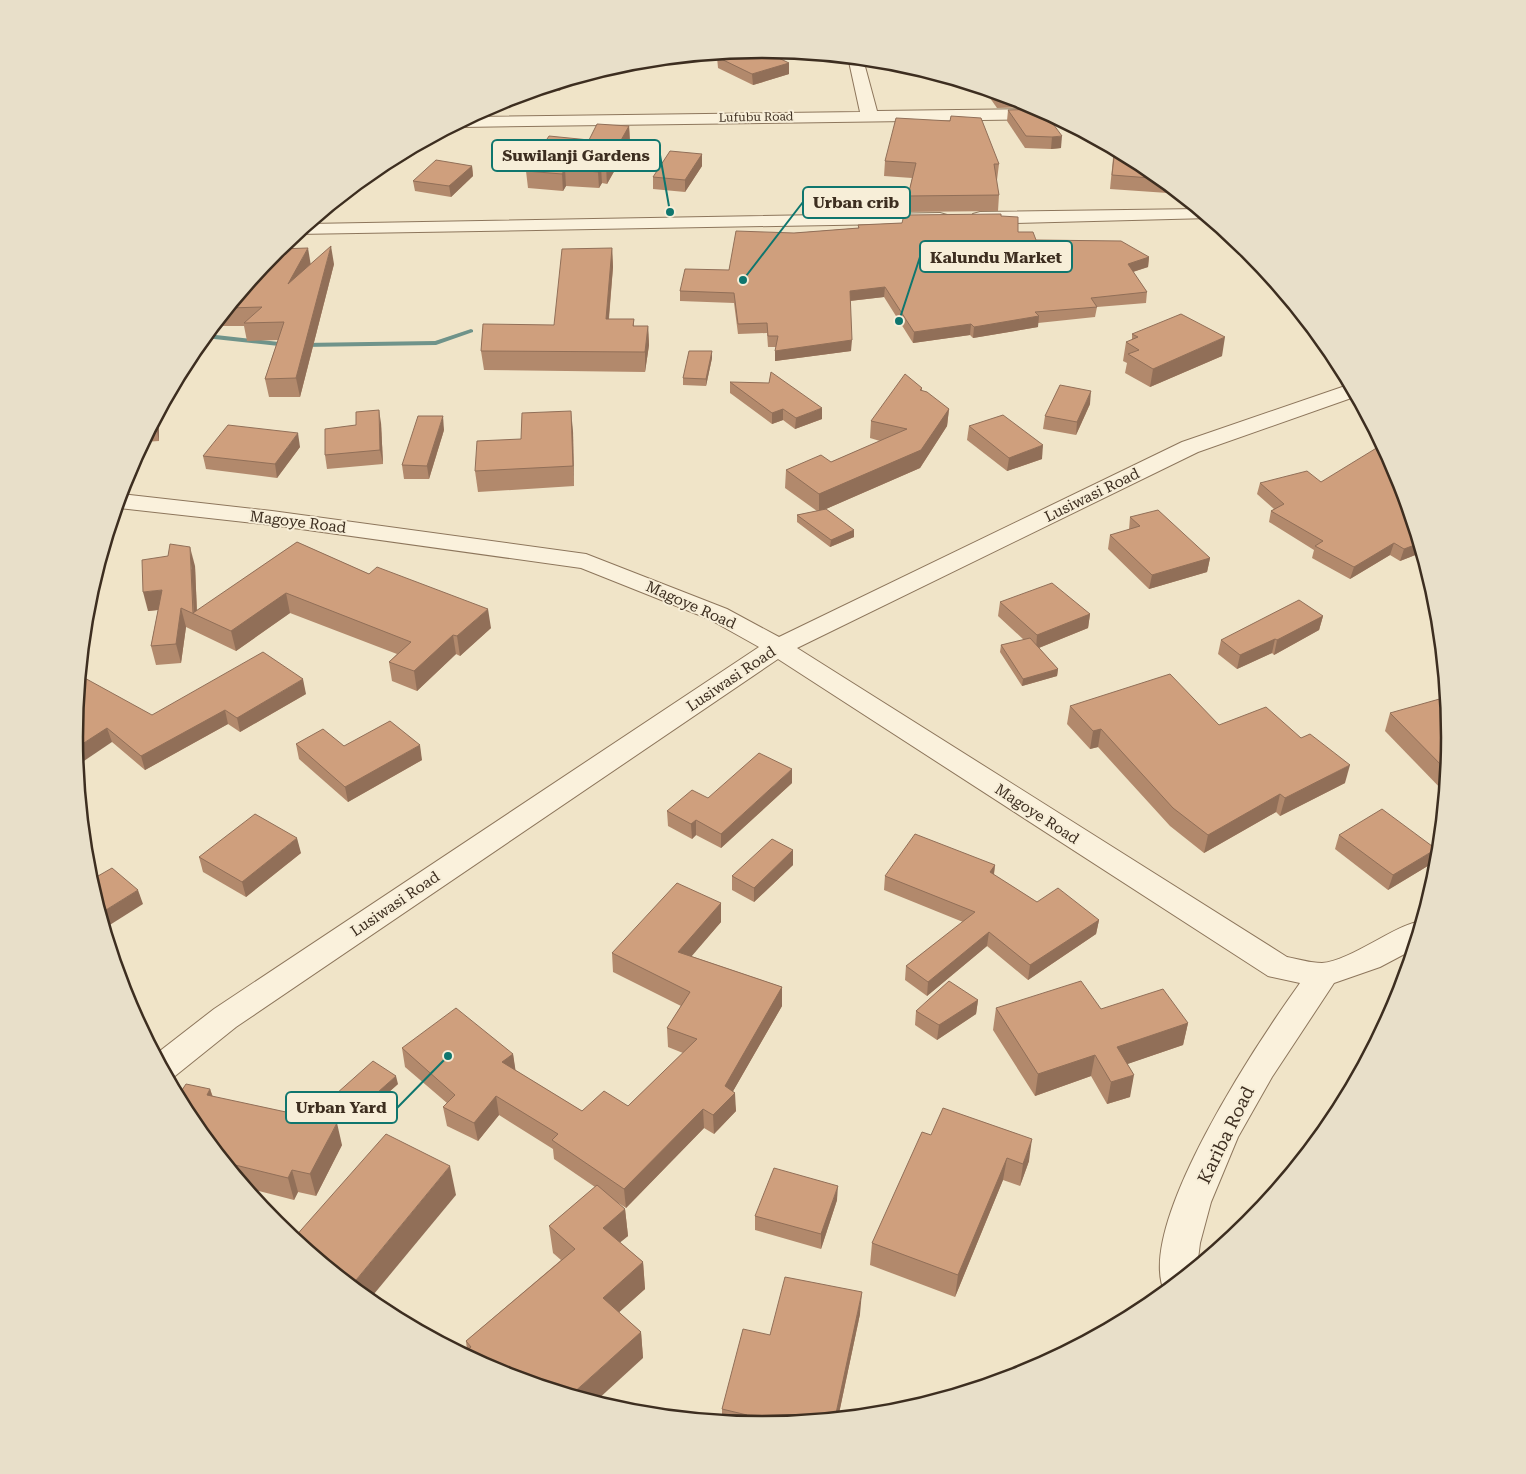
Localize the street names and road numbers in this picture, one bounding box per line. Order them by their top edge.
street label: Lufubu Road [718,109,794,125]
street label: Lusiwasi Road [1042,464,1143,526]
street label: Magoye Road [249,507,348,537]
street label: Magoye Road [643,577,739,633]
street label: Lusiwasi Road [683,642,779,715]
street label: Magoye Road [992,780,1083,848]
street label: Lusiwasi Road [347,867,443,940]
street label: Kariba Road [1193,1082,1258,1187]

